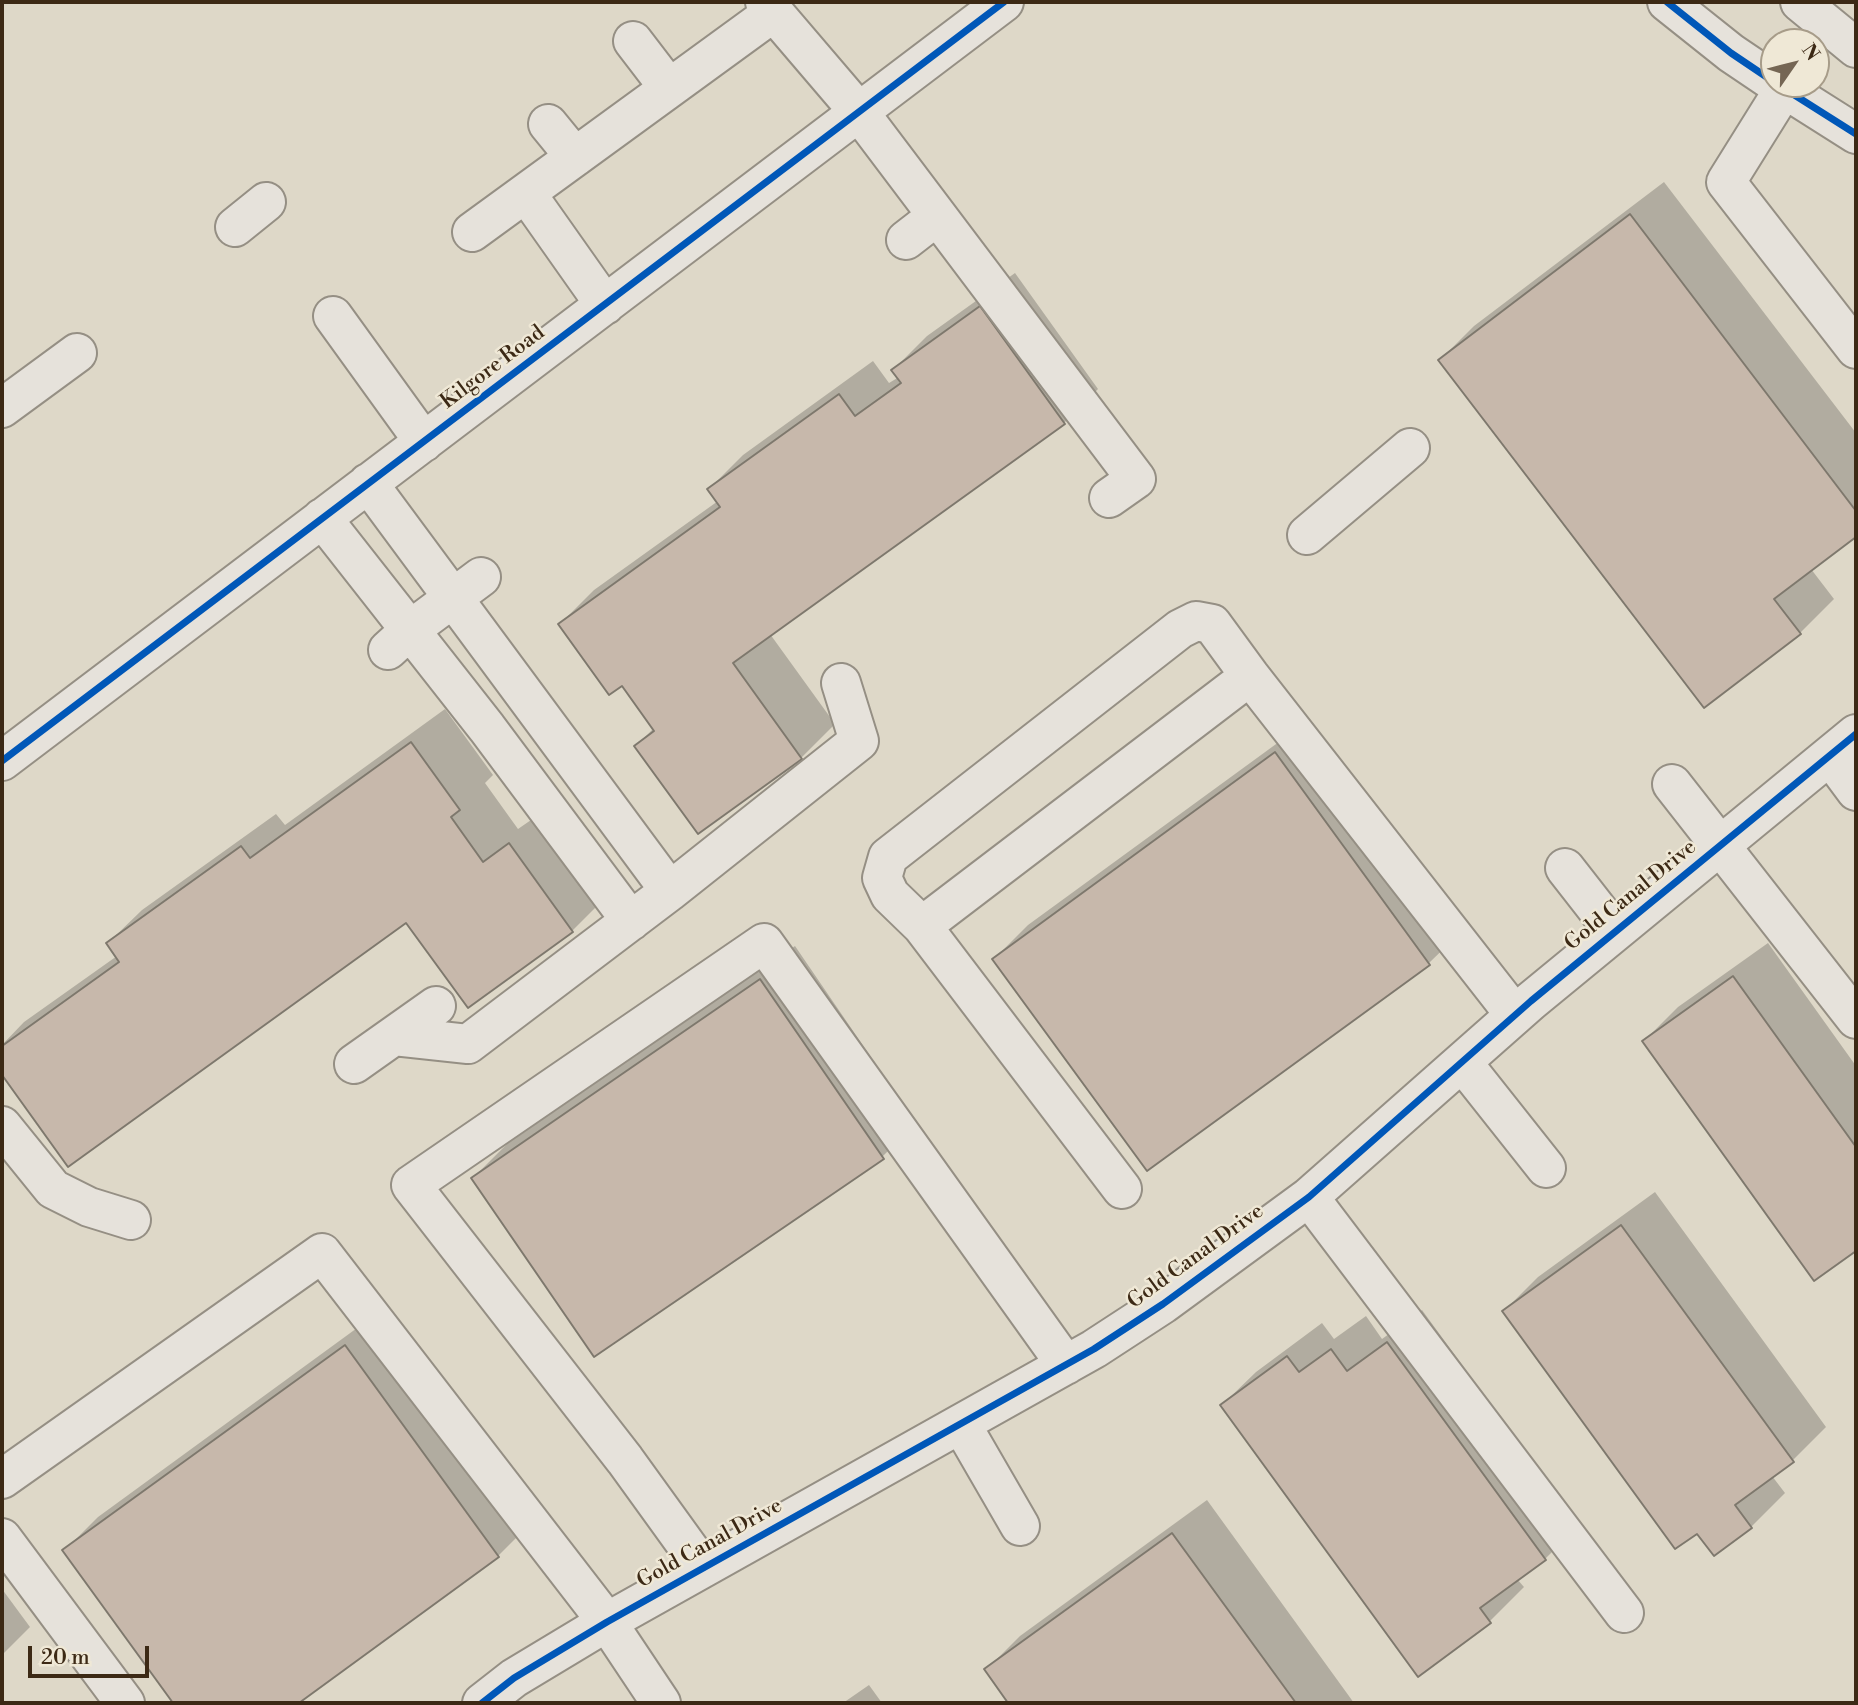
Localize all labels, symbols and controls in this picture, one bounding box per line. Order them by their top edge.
north arrow [1760,28,1830,98]
text: N [1796,39,1825,65]
street label: Kilgore Road [436,321,550,415]
street label: Gold Canal Drive [1560,835,1702,957]
street label: Gold Canal Drive [1123,1199,1269,1315]
street label: Gold Canal Drive [633,1494,787,1594]
scale bar [32,1632,152,1676]
text: 20 m [41,1645,90,1671]

